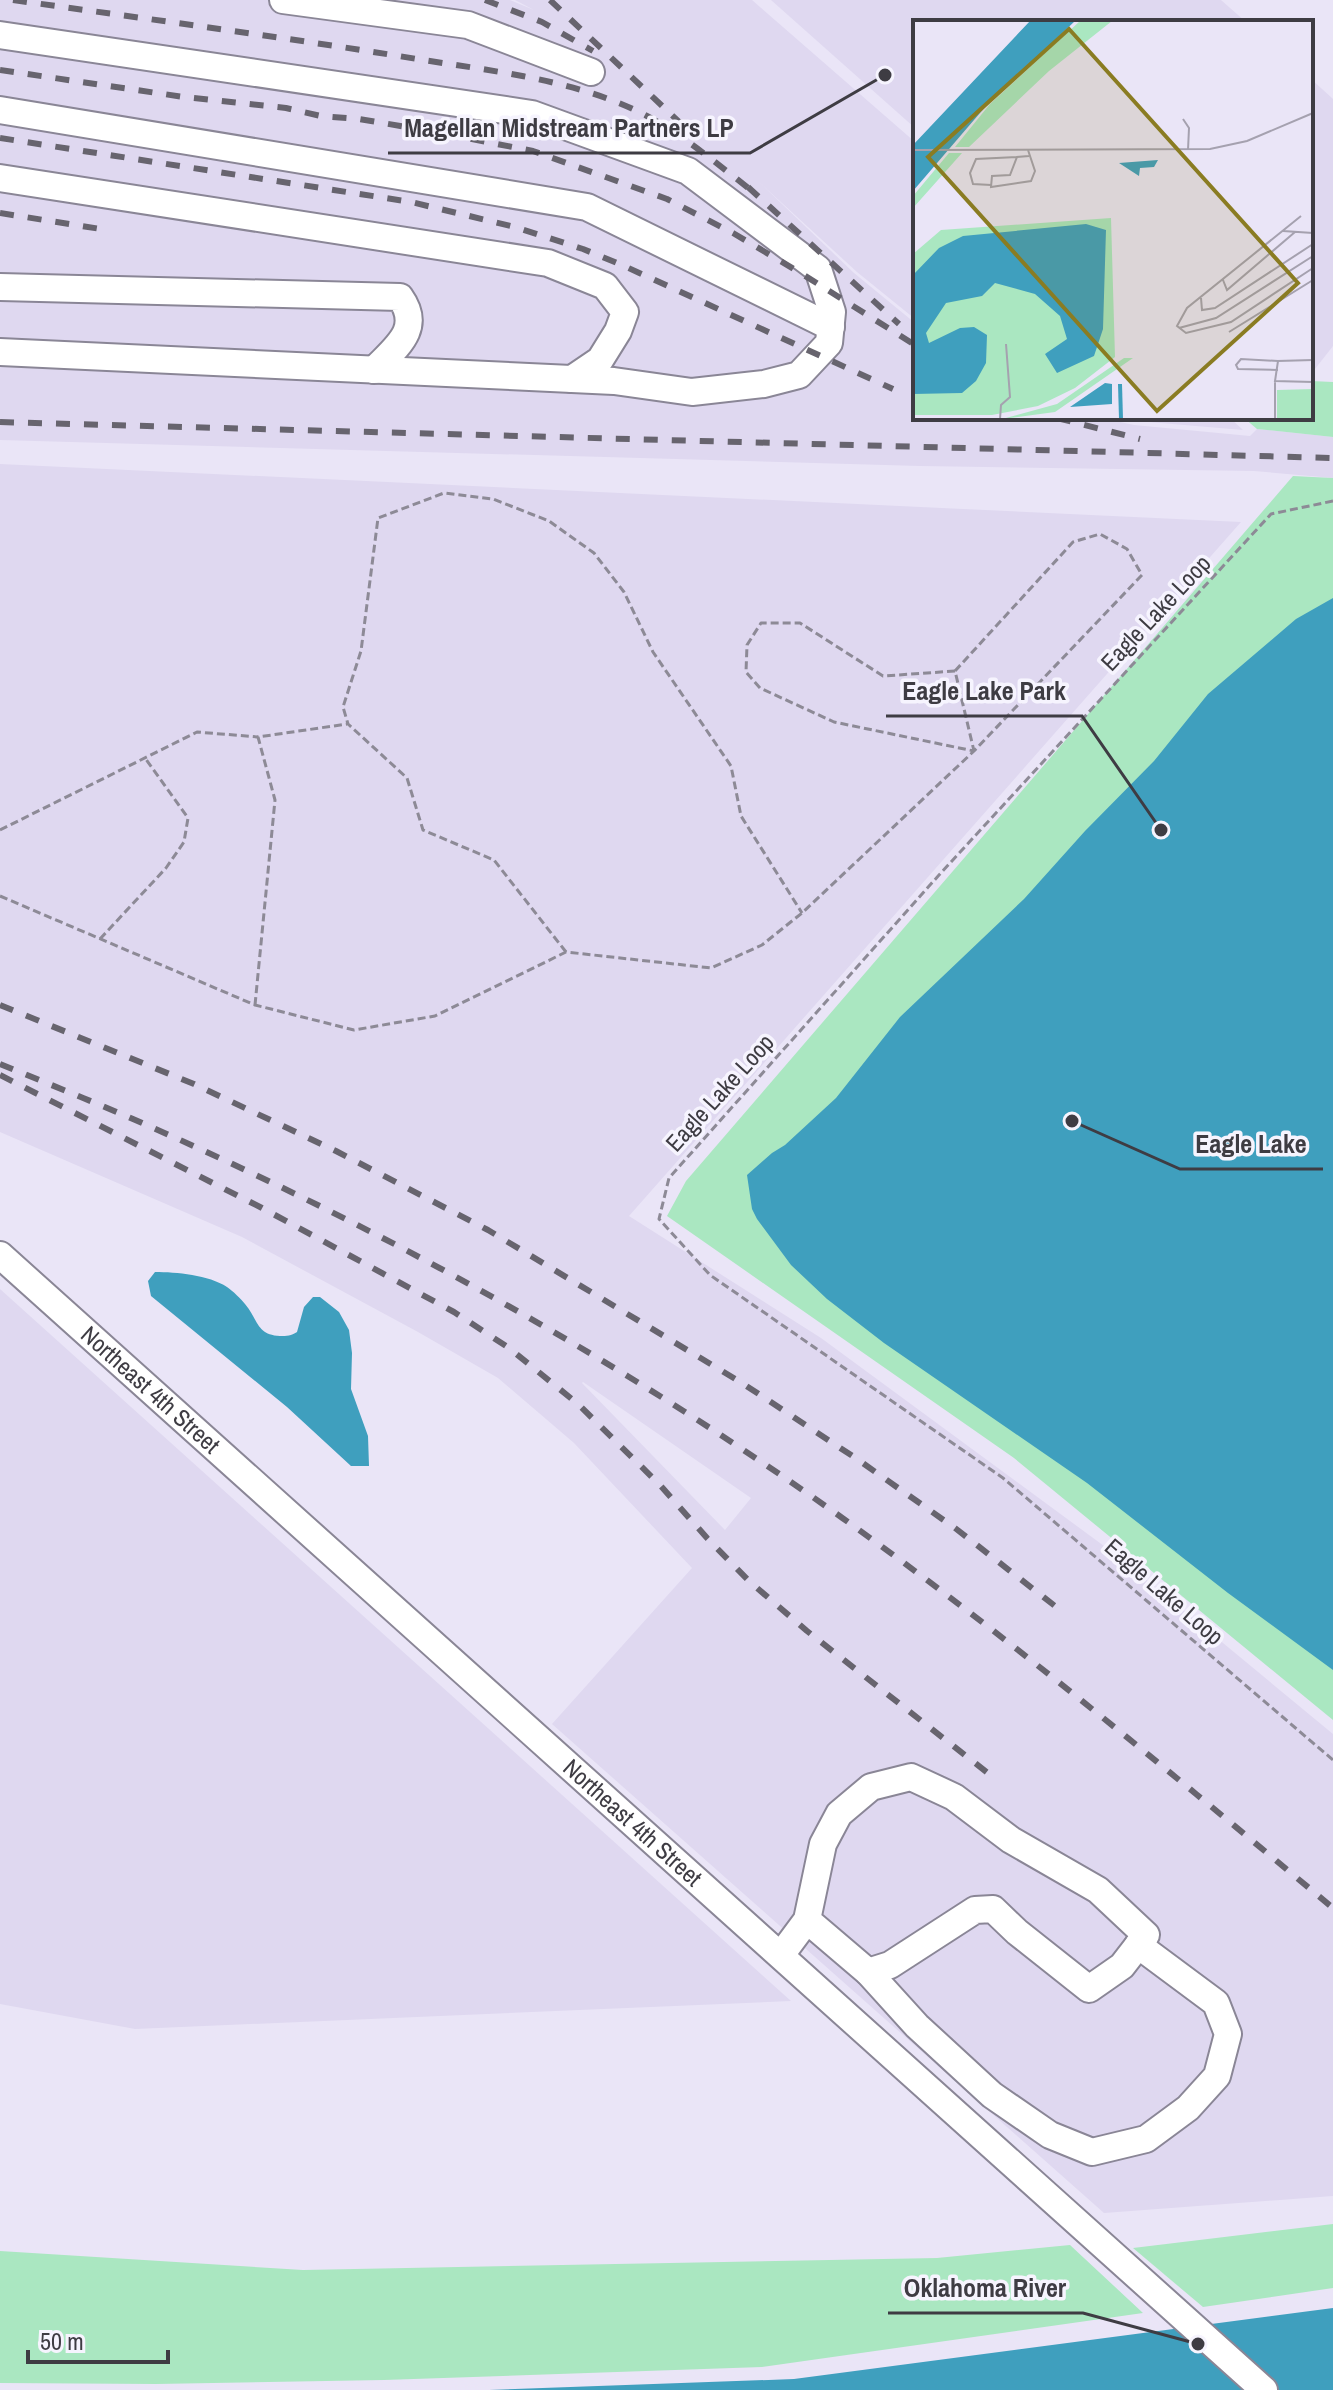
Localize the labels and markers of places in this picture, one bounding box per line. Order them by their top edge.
callout: Magellan Midstream Partners LP [388,103,750,153]
callout: Eagle Lake Park [886,666,1082,716]
callout: Eagle Lake [1180,1119,1323,1169]
callout: Oklahoma River [888,2263,1083,2313]

